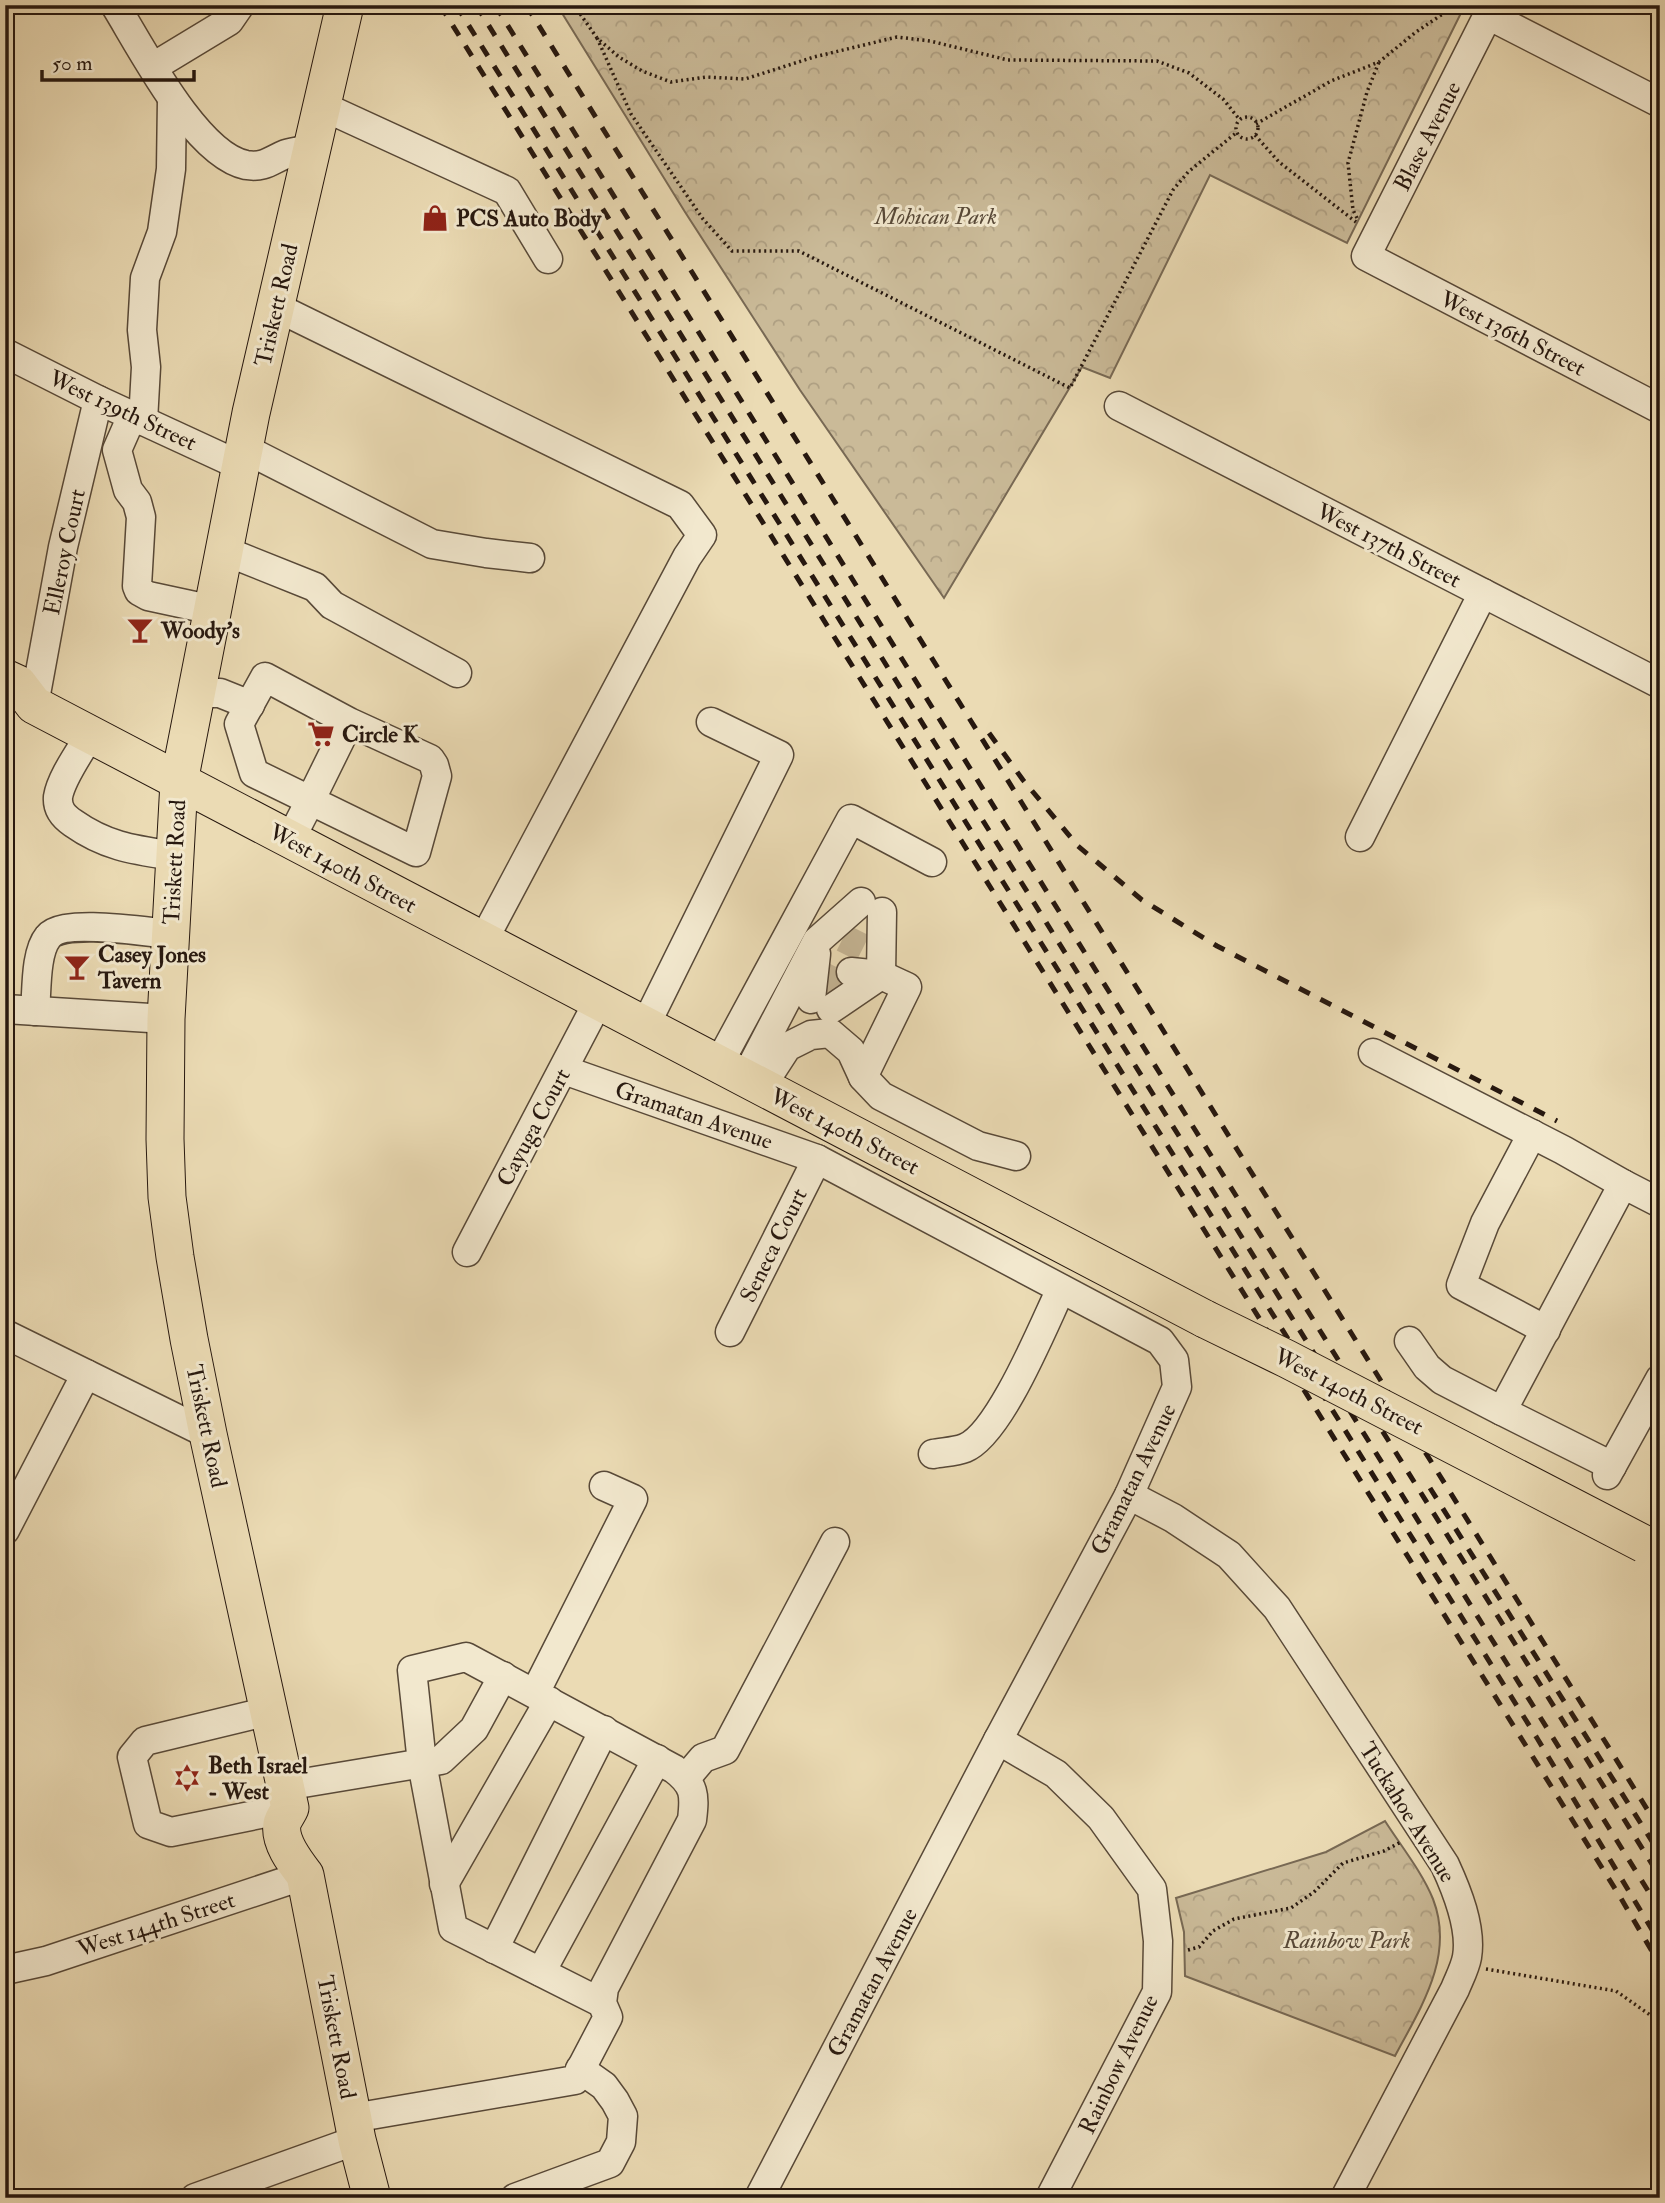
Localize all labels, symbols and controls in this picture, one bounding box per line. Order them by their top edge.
scale bar [42,38,194,82]
text: 50 m [52,50,93,77]
street label: Blase Avenue [1387,76,1468,196]
park label: Mohican Park [873,202,997,231]
shop icon: PCS Auto Body [420,203,450,233]
place label: PCS Auto Body [456,204,602,234]
street label: Triskett Road [248,241,305,369]
street label: West 136th Street [1434,284,1590,383]
street label: West 139th Street [43,363,201,457]
street label: Elleroy Court [37,486,92,618]
street label: West 137th Street [1311,496,1466,594]
bar icon: Woody's [125,615,155,645]
place label: Woody's [160,616,240,646]
supermarket icon: Circle K [306,719,336,749]
place label: Circle K [342,720,420,749]
street label: Triskett Road [157,799,192,925]
street label: West 140th Street [263,817,422,920]
place label: Casey Jones Tavern [97,940,206,995]
bar icon: Casey Jones Tavern [62,952,92,982]
street label: Cayuga Court [490,1063,577,1191]
street label: Gramatan Avenue [611,1075,777,1156]
street label: West 140th Street [765,1081,924,1181]
street label: Seneca Court [733,1183,814,1307]
street label: West 140th Street [1269,1341,1428,1441]
street label: Triskett Road [179,1362,234,1490]
street label: Gramatan Avenue [1084,1398,1183,1560]
street label: Tuckahoe Avenue [1353,1737,1463,1888]
place label: Beth Israel - West [208,1751,309,1806]
synagogue icon: Beth Israel - West [172,1763,202,1793]
street label: West 144th Street [73,1885,239,1964]
street label: Gramatan Avenue [821,1902,924,2062]
park label: Rainbow Park [1282,1926,1411,1955]
street label: Triskett Road [310,1973,363,2101]
street label: Rainbow Avenue [1072,1989,1165,2139]

